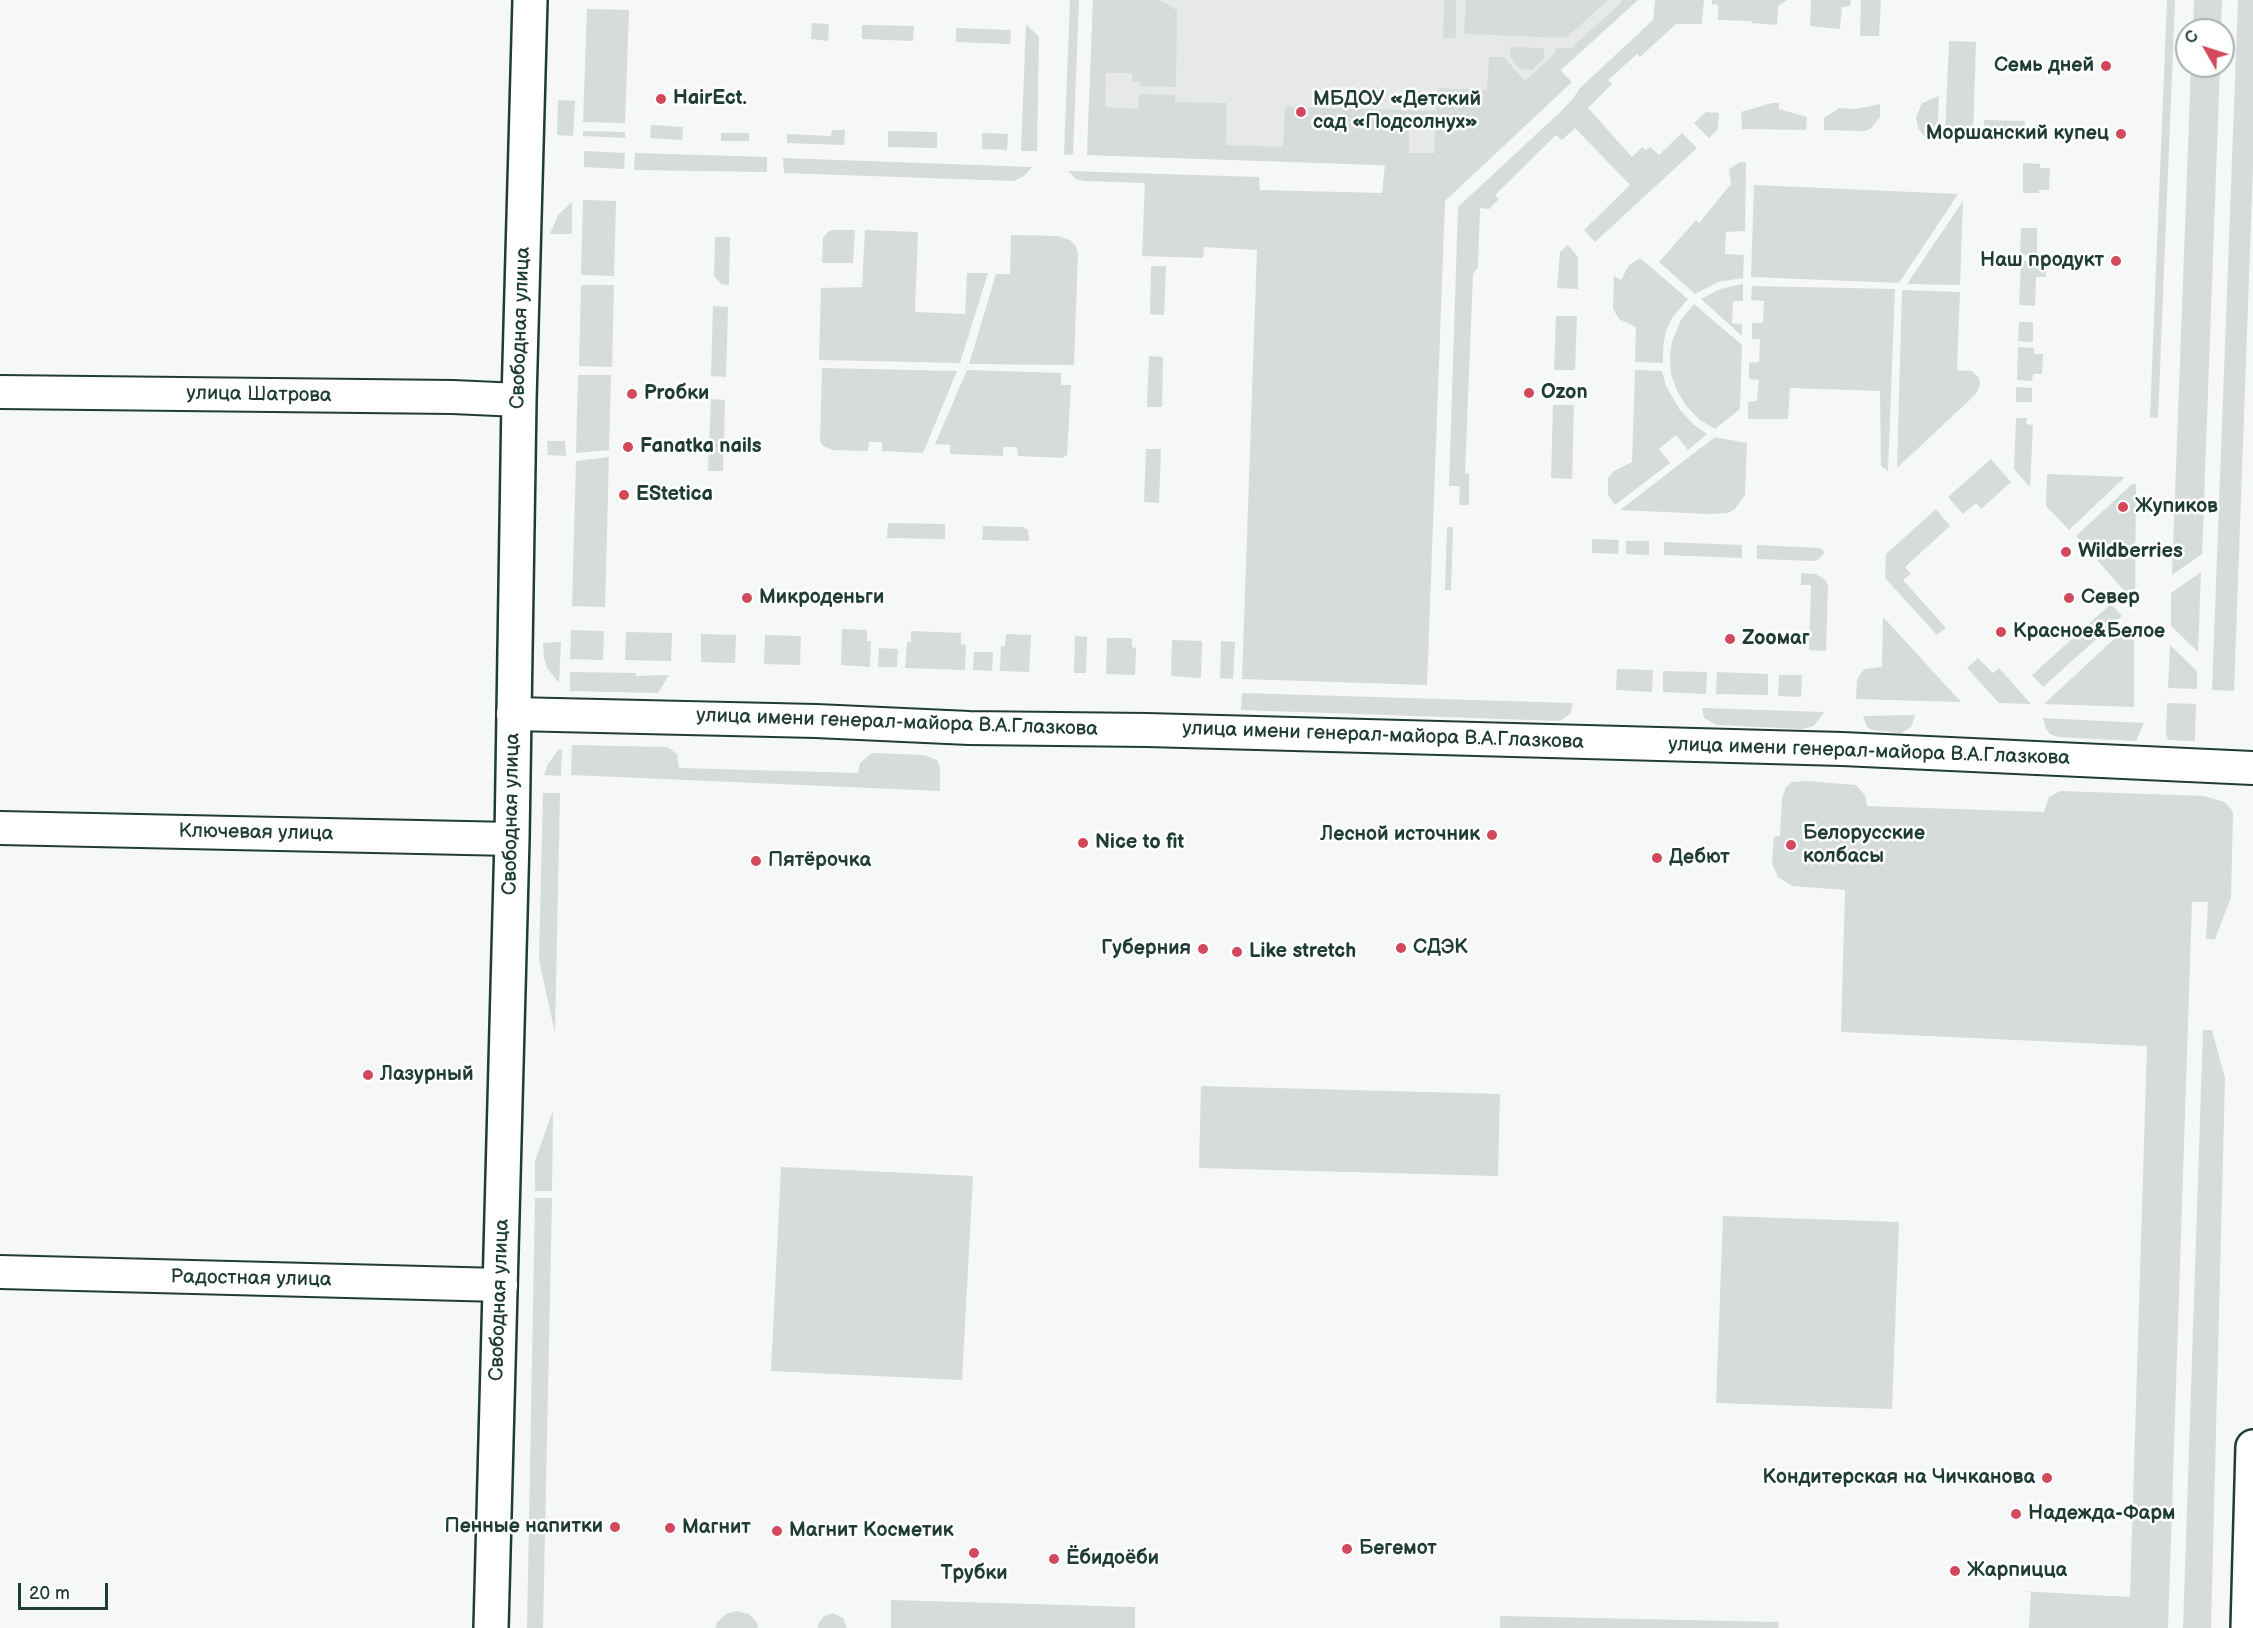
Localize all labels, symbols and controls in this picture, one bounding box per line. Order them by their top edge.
north arrow [2175,18,2235,78]
text: С [2181,27,2203,48]
place label: Семь дней [1994,54,2094,78]
marker: Семь дней [2099,59,2113,73]
place label: HairEct. [673,87,747,111]
place label: МБДОУ «Детский сад «Подсолнух» [1313,88,1481,135]
marker: HairEct. [654,92,668,106]
marker: МБДОУ «Детский сад «Подсолнух» [1294,105,1308,119]
place label: Моршанский купец [1926,122,2109,146]
marker: Моршанский купец [2114,127,2128,141]
street label: Свободная улица [506,246,536,410]
place label: Наш продукт [1980,249,2104,273]
marker: Наш продукт [2109,254,2123,268]
place label: Ozon [1541,381,1588,405]
street label: улица Шатрова [186,382,332,408]
place label: Proбки [644,382,709,406]
marker: Ozon [1522,386,1536,400]
marker: Proбки [625,387,639,401]
place label: Fanatka nails [640,435,762,459]
marker: Fanatka nails [621,440,635,454]
place label: EStetica [636,483,713,507]
marker: EStetica [617,488,631,502]
place label: Жупиков [2135,495,2218,519]
marker: Жупиков [2116,500,2130,514]
place label: Wildberries [2078,540,2183,564]
marker: Wildberries [2059,545,2073,559]
place label: Микроденьги [759,586,884,610]
place label: Север [2081,586,2140,610]
marker: Микроденьги [740,591,754,605]
marker: Север [2062,591,2076,605]
place label: Красное&Белое [2013,620,2165,644]
marker: Красное&Белое [1994,625,2008,639]
place label: Zooмаг [1742,627,1810,651]
marker: Zooмаг [1723,632,1737,646]
street label: улица имени генерал-майора В.А.Глазкова [696,704,1098,742]
street label: улица имени генерал-майора В.А.Глазкова [1182,717,1584,755]
street label: Свободная улица [499,733,525,895]
street label: улица имени генерал-майора В.А.Глазкова [1668,733,2070,771]
street label: Ключевая улица [178,820,334,846]
place label: Белорусские колбасы [1803,822,1925,869]
place label: Лесной источник [1320,823,1480,847]
marker: Лесной источник [1485,828,1499,842]
place label: Nice to fit [1095,831,1184,855]
marker: Nice to fit [1076,836,1090,850]
marker: Белорусские колбасы [1784,838,1798,852]
place label: Дебют [1669,846,1730,870]
place label: Пятёрочка [768,849,871,873]
marker: Дебют [1650,851,1664,865]
marker: Пятёрочка [749,854,763,868]
place label: СДЭК [1413,936,1468,960]
place label: Губерния [1101,937,1191,961]
place label: Like stretch [1249,940,1356,964]
marker: СДЭК [1394,941,1408,955]
marker: Губерния [1196,942,1210,956]
marker: Like stretch [1230,945,1244,959]
place label: Лазурный [380,1063,474,1087]
marker: Лазурный [361,1068,375,1082]
street label: Свободная улица [485,1218,515,1382]
street label: Радостная улица [170,1266,332,1292]
place label: Кондитерская на Чичканова [1763,1466,2035,1490]
marker: Кондитерская на Чичканова [2040,1471,2054,1485]
place label: Надежда-Фарм [2028,1502,2175,1526]
marker: Надежда-Фарм [2009,1507,2023,1521]
place label: Пенные напитки [445,1515,603,1539]
place label: Магнит [682,1516,751,1540]
place label: Магнит Косметик [789,1519,954,1543]
marker: Пенные напитки [608,1520,622,1534]
marker: Магнит [663,1521,677,1535]
marker: Магнит Косметик [770,1524,784,1538]
place label: Бегемот [1359,1537,1437,1561]
marker: Бегемот [1340,1542,1354,1556]
marker: Трубки [967,1546,981,1560]
place label: Ёбидоёби [1066,1547,1159,1571]
marker: Ёбидоёби [1047,1552,1061,1566]
place label: Жарпицца [1967,1559,2067,1583]
place label: Трубки [940,1562,1008,1586]
marker: Жарпицца [1948,1564,1962,1578]
scale bar [21,1571,111,1609]
text: 20 m [29,1583,70,1604]

